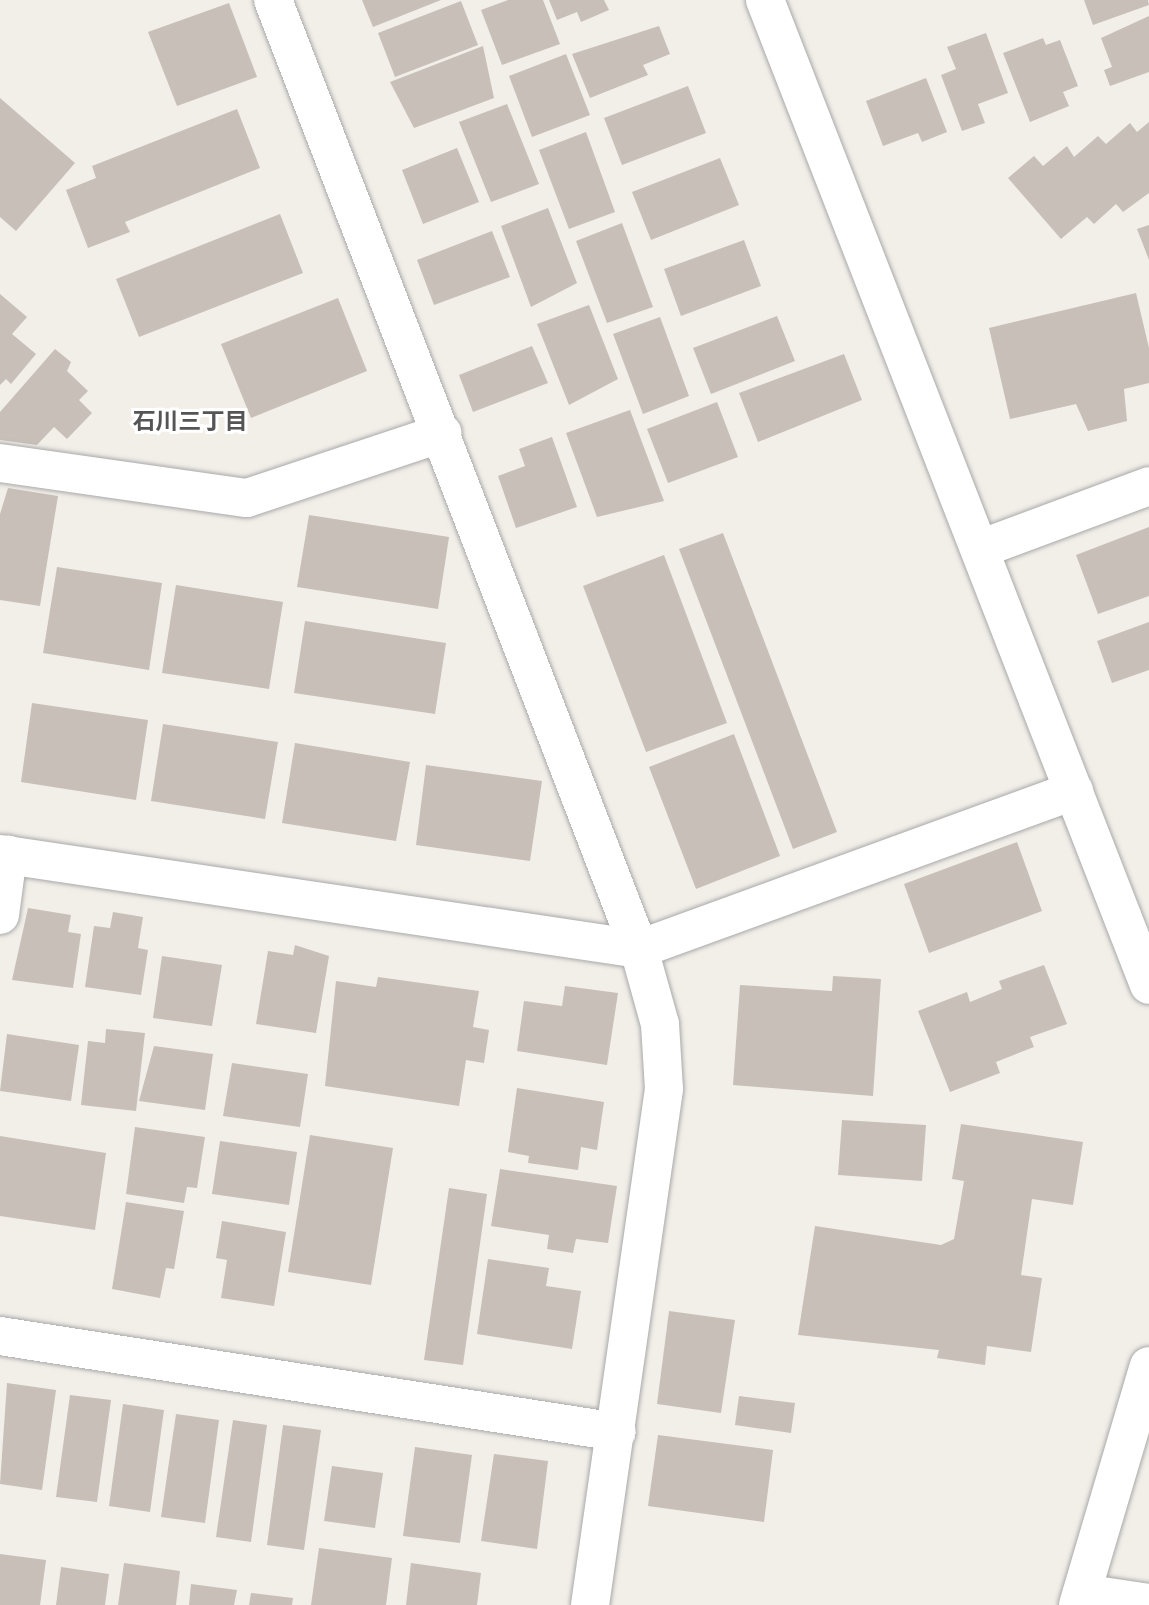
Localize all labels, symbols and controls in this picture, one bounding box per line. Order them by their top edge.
district label: 石川三丁目 [133,406,247,434]

